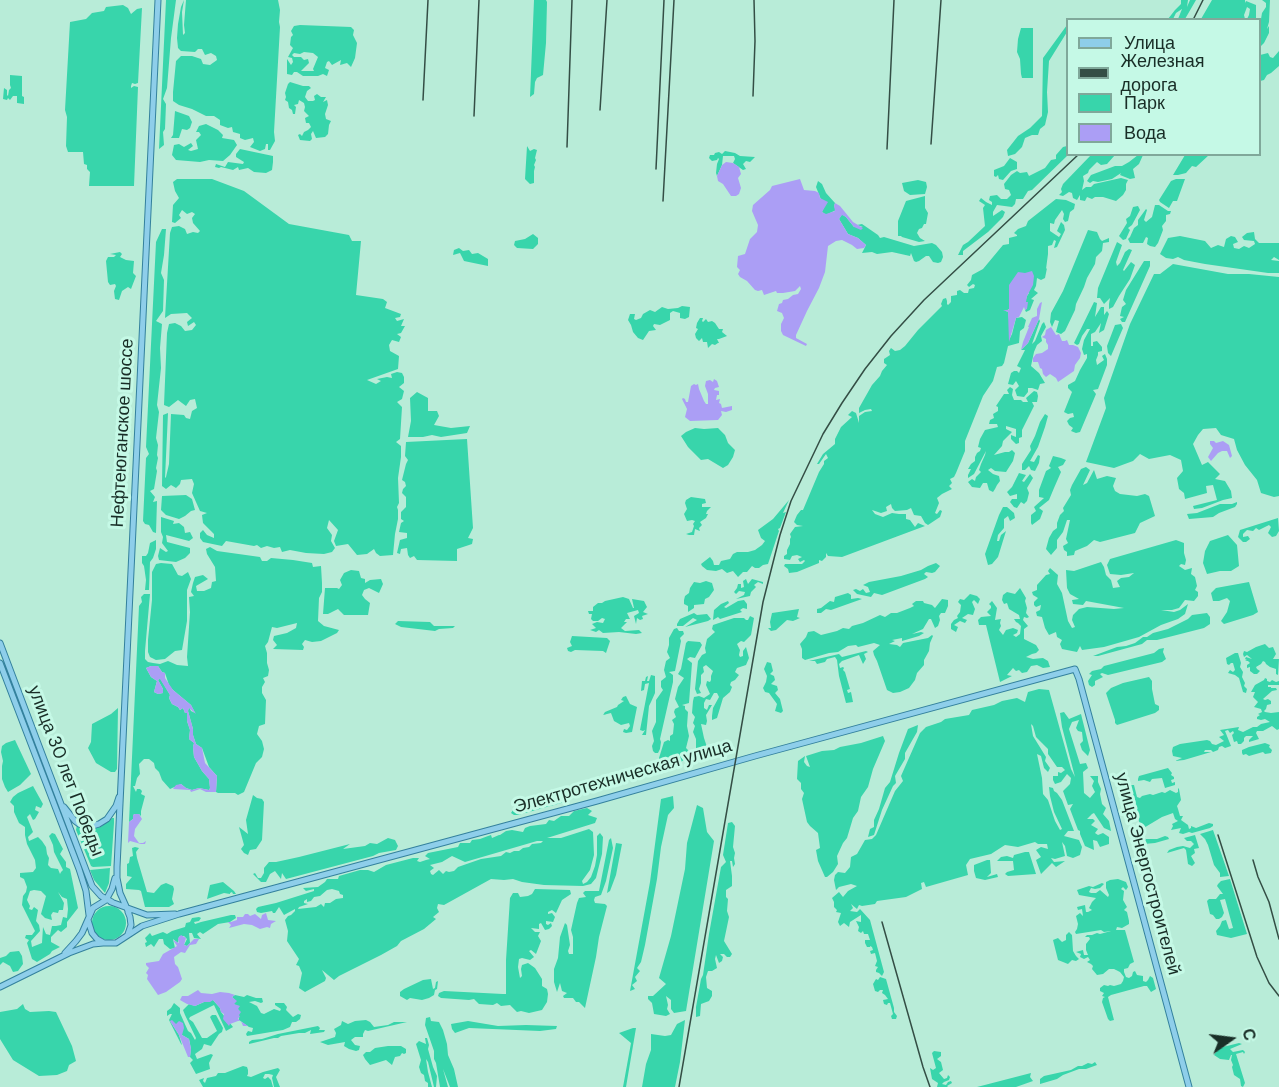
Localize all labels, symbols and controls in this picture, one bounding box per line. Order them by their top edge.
legend [1066,18,1261,156]
text: Улица [1124,31,1175,55]
text: Железная дорога [1121,49,1204,97]
text: Парк [1124,91,1165,115]
text: Вода [1124,121,1166,145]
street label: Нефтеюганское шоссе [107,338,139,528]
street label: улица 30 лет Победы [22,683,108,859]
street label: Электротехническая улица [511,735,735,819]
street label: улица Энергостроителей [1110,770,1184,978]
north arrow [1201,1009,1261,1069]
text: С [1237,1026,1261,1043]

